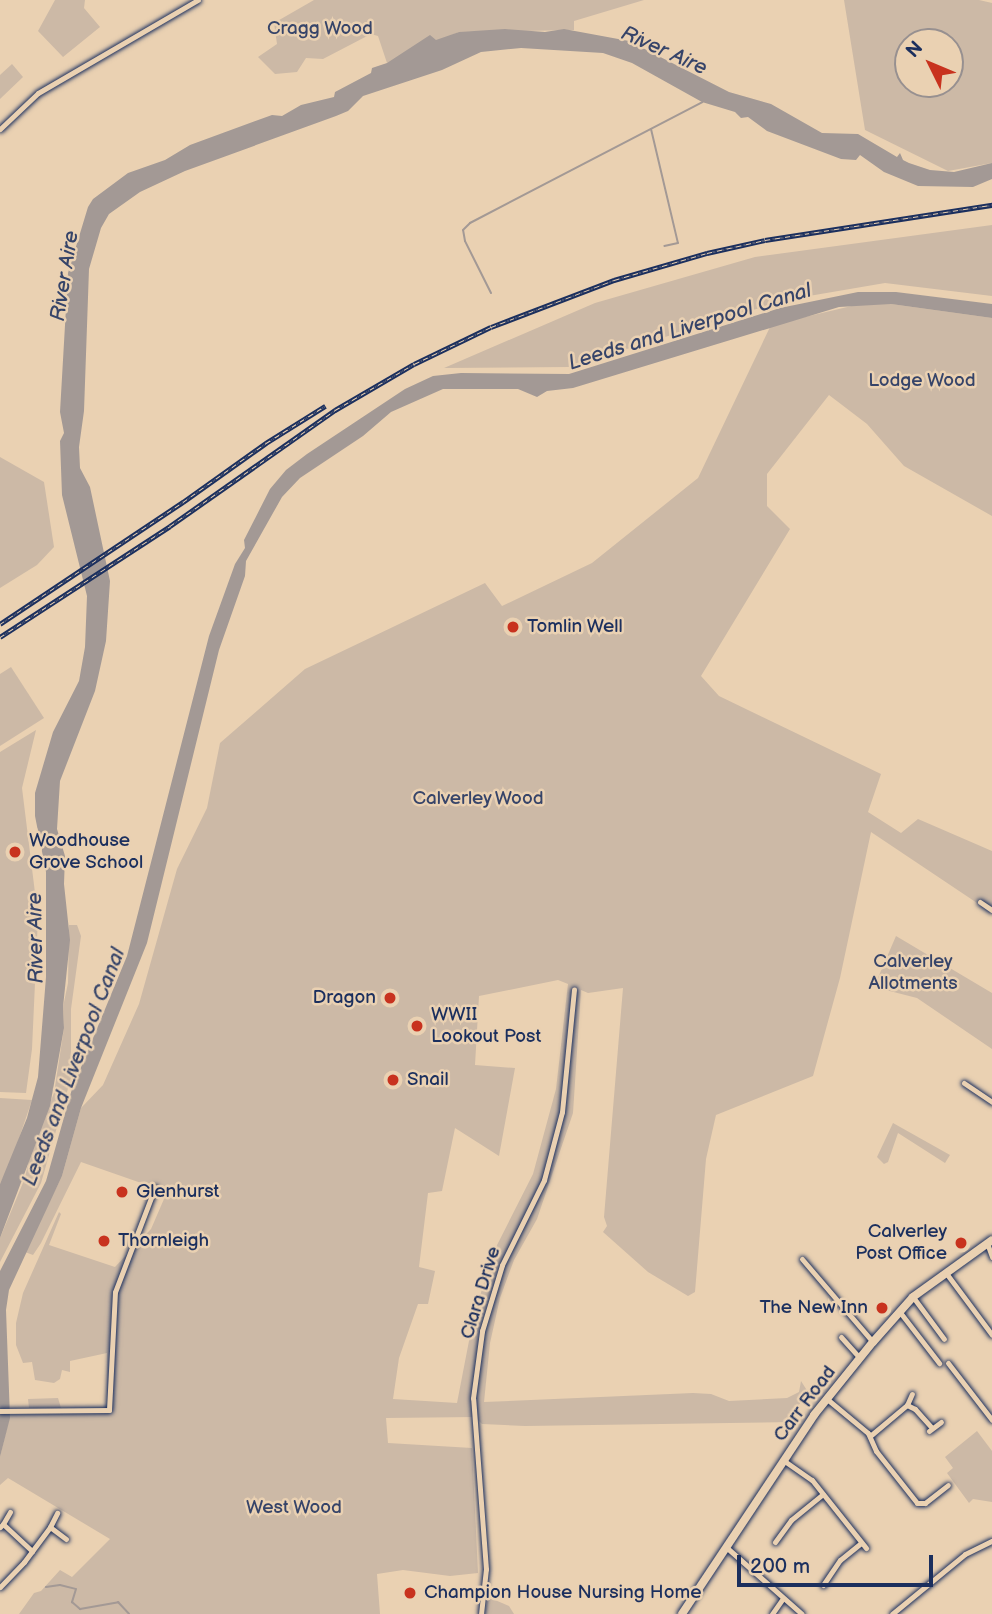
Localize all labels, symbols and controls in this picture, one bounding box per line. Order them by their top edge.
park label: Cragg Wood [267,18,373,40]
water label: River Aire [617,21,711,81]
north arrow [894,28,964,98]
text: N [901,37,928,63]
water label: River Aire [45,229,85,323]
water label: Leeds and Liverpool Canal [565,278,815,376]
park label: Lodge Wood [868,370,976,392]
place label: Tomlin Well [527,616,623,638]
marker: Tomlin Well [505,619,521,635]
park label: Calverley Wood [411,788,545,810]
place label: Woodhouse Grove School [29,830,144,874]
marker: Woodhouse Grove School [7,844,23,860]
water label: River Aire [23,892,49,984]
water label: Leeds and Liverpool Canal [17,944,131,1190]
park label: Calverley Allotments [868,951,958,995]
place label: Dragon [312,987,376,1009]
marker: Dragon [382,990,398,1006]
place label: WWII Lookout Post [431,1004,541,1048]
marker: WWII Lookout Post [409,1018,425,1034]
place label: Snail [407,1069,449,1091]
marker: Snail [385,1072,401,1088]
place label: Glenhurst [136,1181,219,1203]
marker: Glenhurst [114,1184,130,1200]
place label: Calverley Post Office [855,1221,947,1265]
place label: Thornleigh [118,1230,209,1252]
marker: Thornleigh [96,1233,112,1249]
marker: Calverley Post Office [953,1235,969,1251]
street label: Clara Drive [456,1244,506,1342]
place label: The New Inn [759,1297,868,1319]
marker: The New Inn [874,1300,890,1316]
street label: Carr Road [769,1362,841,1446]
park label: West Wood [246,1497,342,1519]
scale bar [740,1540,936,1584]
text: 200 m [750,1554,810,1579]
place label: Champion House Nursing Home [424,1582,702,1604]
marker: Champion House Nursing Home [402,1585,418,1601]

